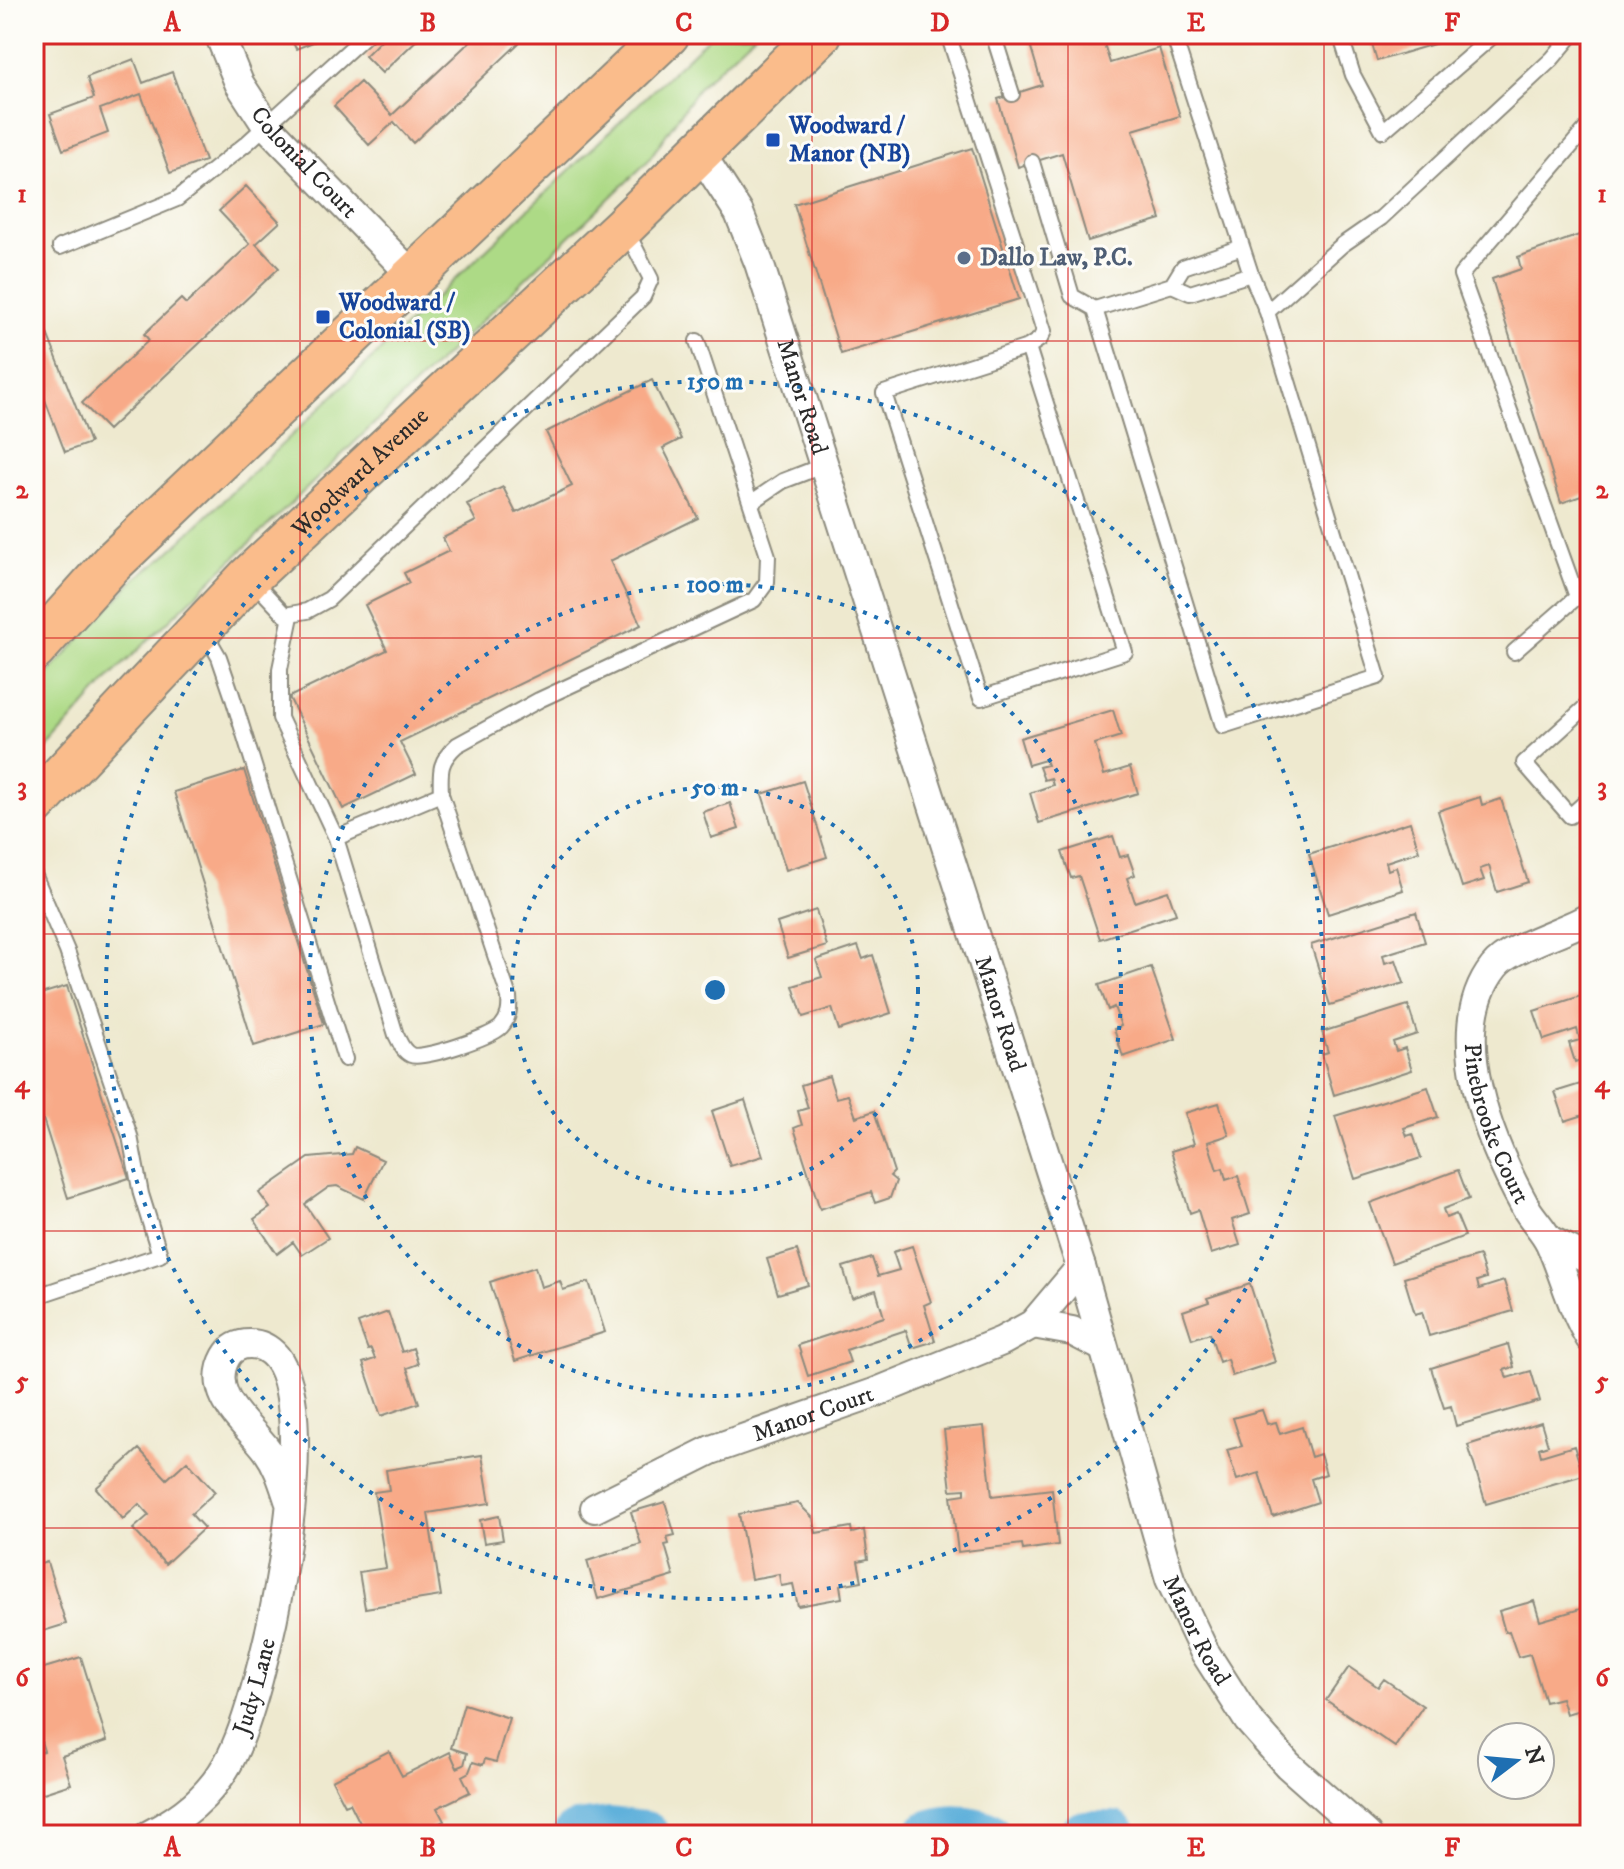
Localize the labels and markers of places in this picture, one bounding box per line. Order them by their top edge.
place label: Woodward / Manor (NB) [788,111,910,169]
marker: Woodward / Manor (NB) [764,131,782,149]
place label: Dallo Law, P.C. [980,243,1133,273]
marker: Dallo Law, P.C. [955,249,973,267]
place label: Woodward / Colonial (SB) [338,288,470,346]
marker: Woodward / Colonial (SB) [314,308,332,326]
centre of rings [701,976,729,1004]

